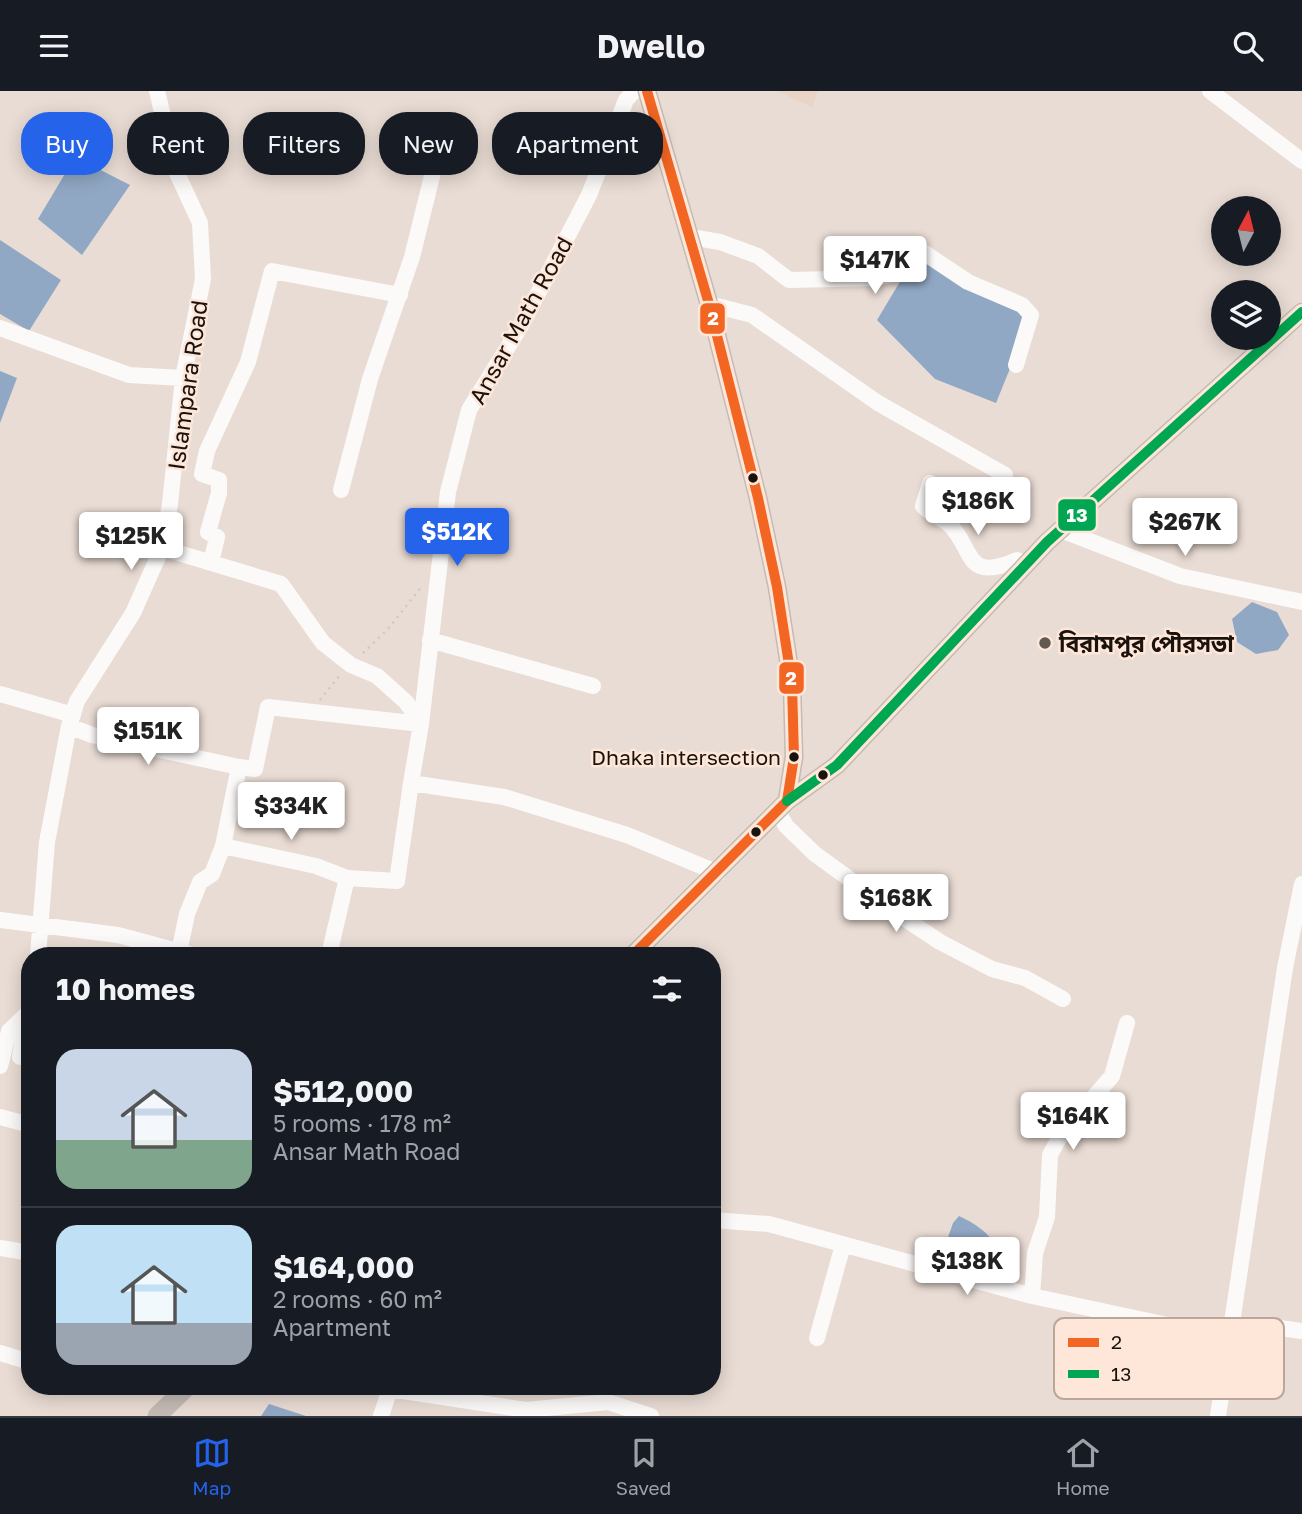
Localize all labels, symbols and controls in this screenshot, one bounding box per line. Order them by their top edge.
icon: menu [35,27,73,65]
text: Dwello [597,27,705,65]
icon: search [1229,27,1267,65]
chip: Buy [21,112,113,175]
chip: Rent [127,112,229,175]
chip: Filters [243,112,365,175]
chip: New [379,112,478,175]
chip: Apartment [492,112,663,175]
north arrow [1211,196,1281,266]
map controls [1211,196,1281,350]
street label: Ansar Math Road [462,231,578,409]
pin: $147K [826,237,924,296]
text: $147K [840,245,910,273]
button: layers [1211,280,1281,350]
street label: Islampara Road [161,298,213,472]
line badge: 2 [699,302,726,335]
text: 2 [707,306,719,329]
unlabelled marker [746,471,760,485]
pin: $186K [929,477,1027,537]
text: $186K [941,486,1015,514]
line badge: 13 [1057,498,1097,532]
pin: $267K [1136,498,1234,558]
text: 13 [1066,503,1088,526]
text: $267K [1148,507,1222,535]
pin: $512K [408,509,506,568]
pin: $125K [82,512,180,572]
text: $512K [421,517,493,545]
text: $125K [95,521,167,549]
place label: বিরামপুর পৌরসভা [1058,629,1234,658]
marker: বিরামপুর পৌরসভা [1037,635,1053,651]
line badge: 2 [778,661,805,695]
text: 2 [785,666,797,689]
pin: $151K [99,707,197,767]
text: $151K [113,716,183,744]
place label: Dhaka intersection [591,744,781,770]
marker: Dhaka intersection [787,750,801,764]
unlabelled marker [816,768,830,782]
pin: $334K [242,783,340,842]
text: $334K [254,791,328,819]
unlabelled marker [749,825,763,839]
pin: $168K [847,875,945,934]
text: $168K [859,883,933,911]
icon: filters [648,970,686,1008]
text: 10 homes [56,971,195,1007]
text: $512,000 [273,1073,413,1109]
icon: home [112,1077,196,1161]
pin: $164K [1024,1093,1122,1152]
text: $164K [1037,1101,1109,1129]
text: 5 rooms · 178 m² [273,1109,451,1137]
text: Ansar Math Road [273,1137,460,1165]
pin: $138K [918,1237,1016,1297]
text: $138K [931,1246,1003,1274]
text: $164,000 [273,1249,414,1285]
icon: home [112,1253,196,1337]
text: 2 rooms · 60 m² [273,1285,442,1313]
text: Apartment [273,1313,391,1341]
legend [1054,1318,1284,1399]
text: 2 [1111,1330,1122,1353]
text: 13 [1111,1362,1131,1385]
tab: Map [192,1434,231,1499]
tab: Saved [616,1434,671,1499]
tab: Home [1056,1434,1110,1499]

